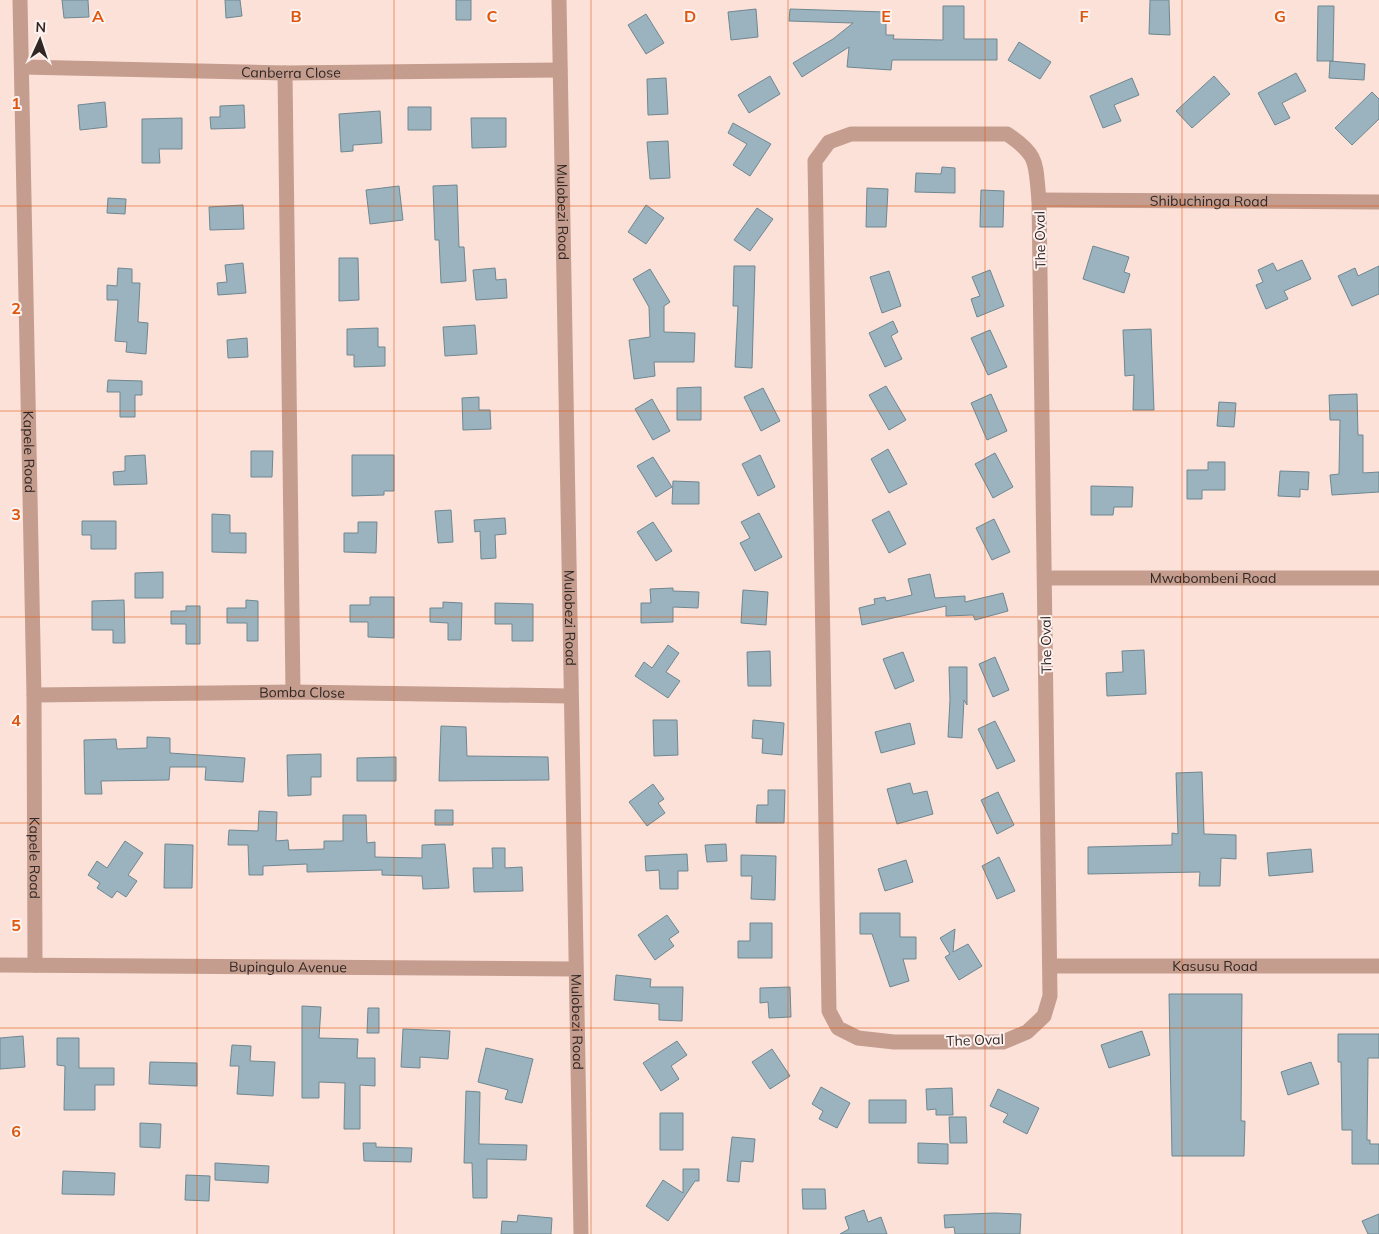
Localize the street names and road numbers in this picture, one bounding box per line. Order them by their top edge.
street label: Canberra Close [241,63,341,82]
street label: Mulobezi Road [553,164,573,260]
street label: Shibuchinga Road [1150,192,1268,210]
street label: The Oval [1030,211,1050,269]
street label: Kapele Road [19,411,39,493]
street label: Mwabombeni Road [1150,569,1276,587]
street label: Mulobezi Road [560,570,580,666]
street label: The Oval [1036,616,1056,674]
street label: Bomba Close [259,683,345,702]
street label: Kapele Road [25,817,44,899]
street label: Kasusu Road [1172,957,1258,975]
street label: Bupingulo Avenue [229,958,347,976]
street label: Mulobezi Road [567,974,587,1070]
street label: The Oval [946,1030,1004,1050]

